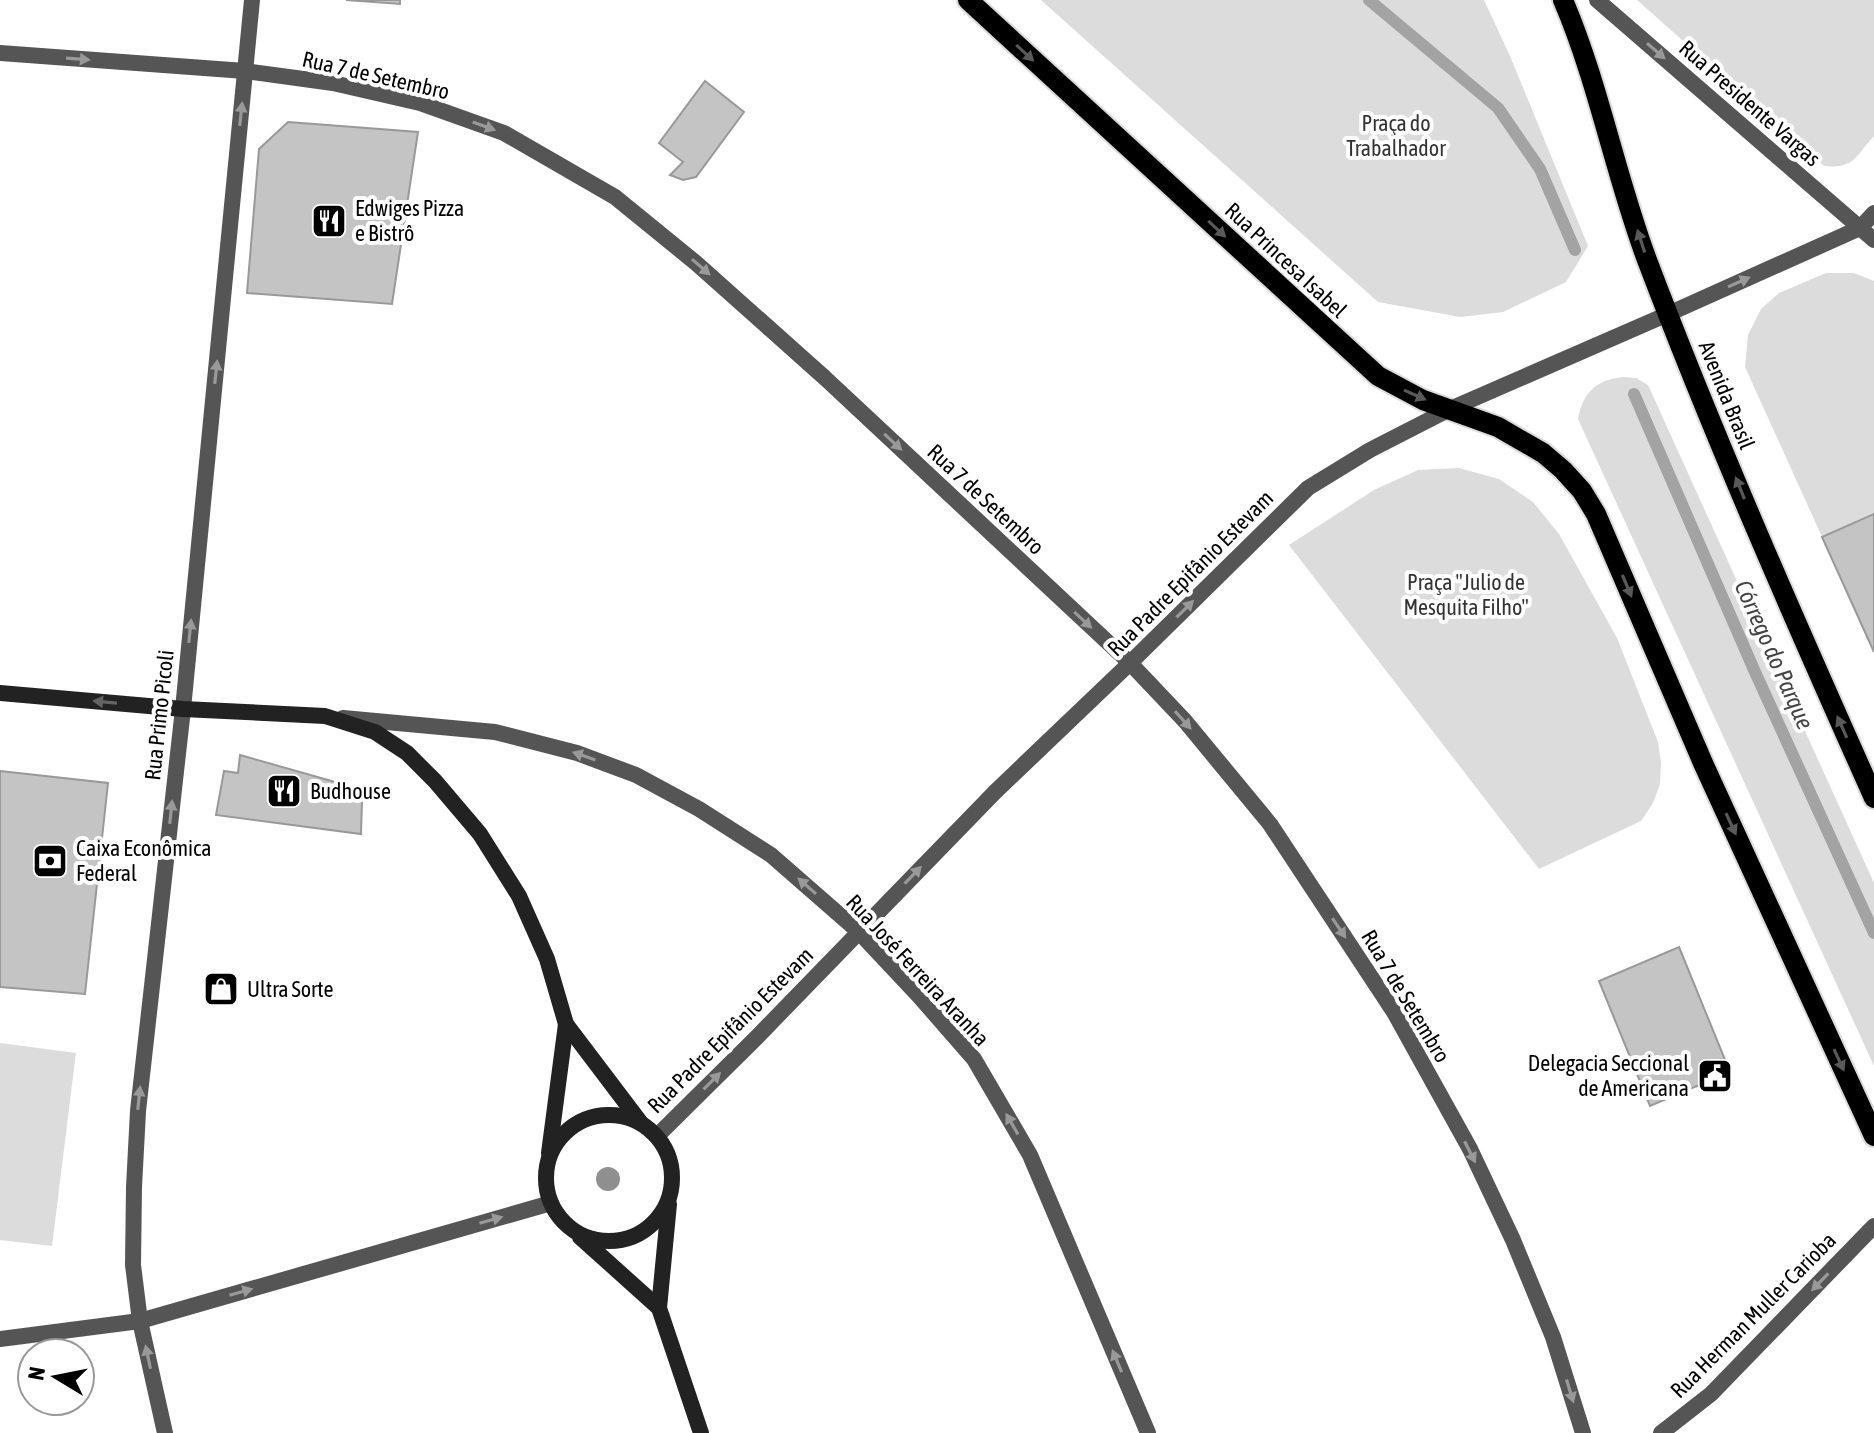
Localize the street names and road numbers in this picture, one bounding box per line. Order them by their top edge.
street label: Rua Presidente Vargas [1674,35,1826,171]
street label: Rua 7 de Setembro [300,45,452,105]
street label: Rua Princesa Isabel [1220,197,1352,323]
street label: Avenida Brasil [1694,337,1761,453]
street label: Rua 7 de Setembro [922,438,1050,560]
street label: Rua Padre Epifânio Estevam [1102,485,1278,661]
street label: Rua Primo Picoli [139,648,179,782]
street label: Rua José Ferreira Aranha [841,889,995,1051]
street label: Rua 7 de Setembro [1356,925,1456,1067]
street label: Rua Padre Epifânio Estevam [642,942,818,1118]
street label: Rua Herman Muller Carioba [1665,1227,1841,1403]

